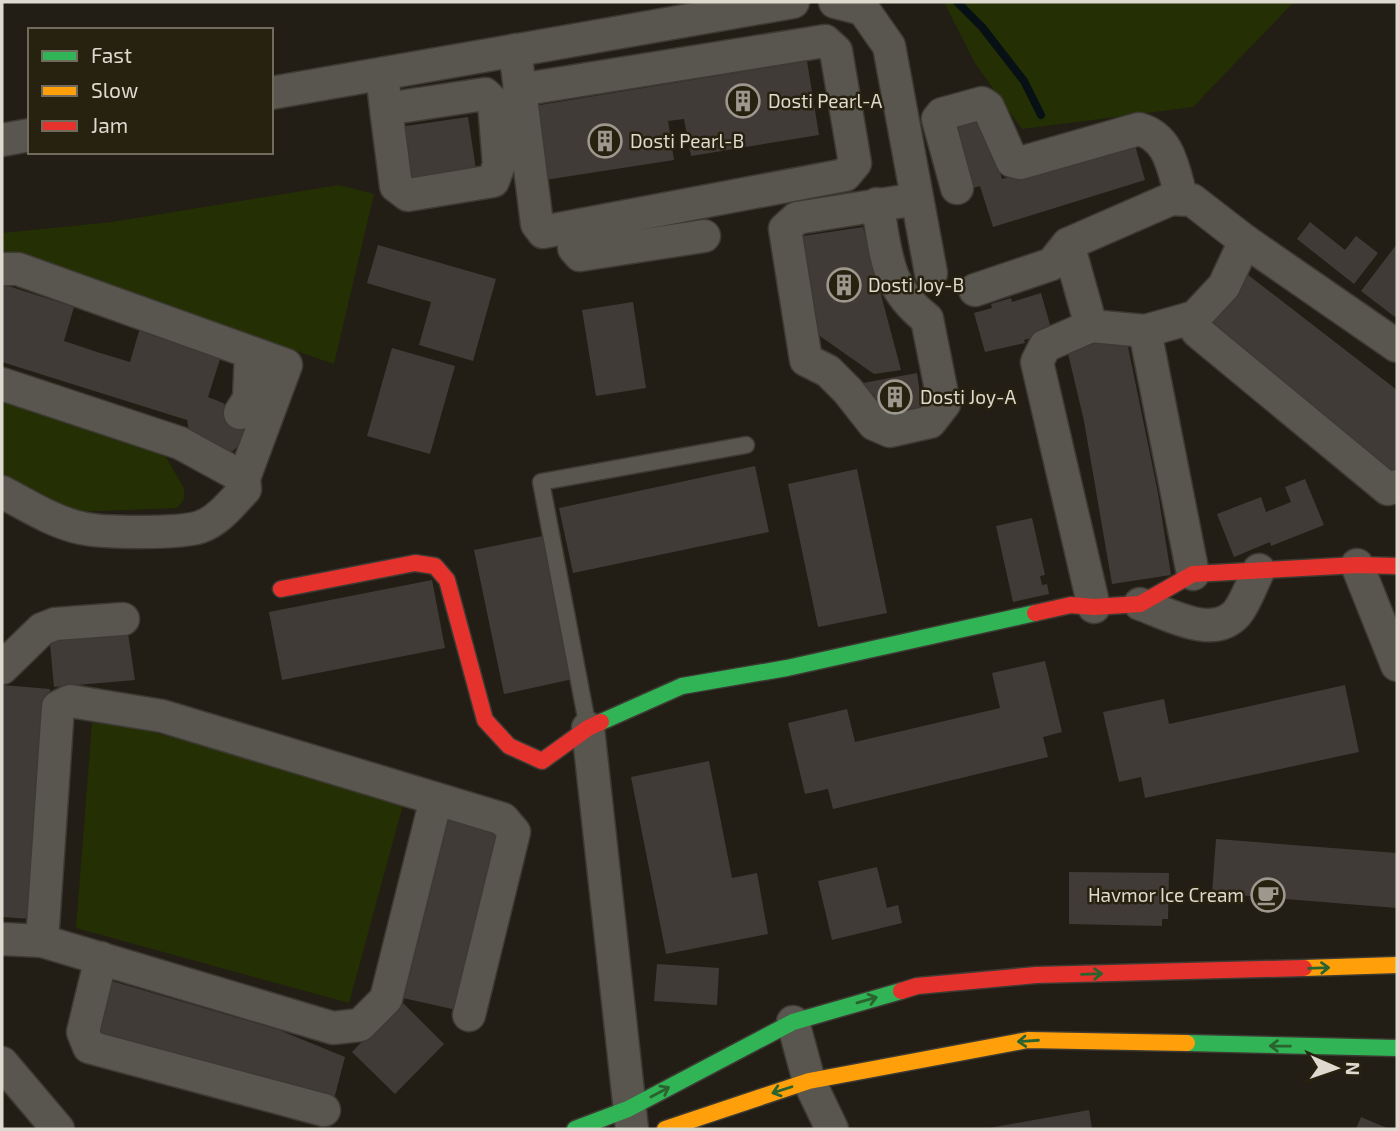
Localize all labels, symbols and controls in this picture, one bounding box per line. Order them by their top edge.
legend [28,28,273,154]
text: Fast [91,42,132,67]
text: Slow [91,77,138,102]
building icon: Dosti Pearl-A [724,82,762,120]
place label: Dosti Pearl-A [768,89,882,112]
text: Jam [91,112,128,137]
building icon: Dosti Pearl-B [586,122,624,160]
place label: Dosti Pearl-B [630,129,744,152]
building icon: Dosti Joy-B [825,266,863,304]
place label: Dosti Joy-B [868,273,964,296]
building icon: Dosti Joy-A [876,378,914,416]
place label: Dosti Joy-A [920,385,1017,408]
cafe icon: Havmor Ice Cream [1249,876,1287,914]
place label: Havmor Ice Cream [1088,883,1244,906]
one-way arrow [1308,961,1331,974]
one-way arrow [1080,967,1103,981]
one-way arrow [856,993,878,1006]
north arrow [1301,1033,1371,1103]
one-way arrow [1017,1035,1040,1048]
one-way arrow [1269,1039,1292,1052]
text: N [1342,1061,1365,1076]
one-way arrow [649,1085,670,1098]
one-way arrow [771,1085,793,1097]

